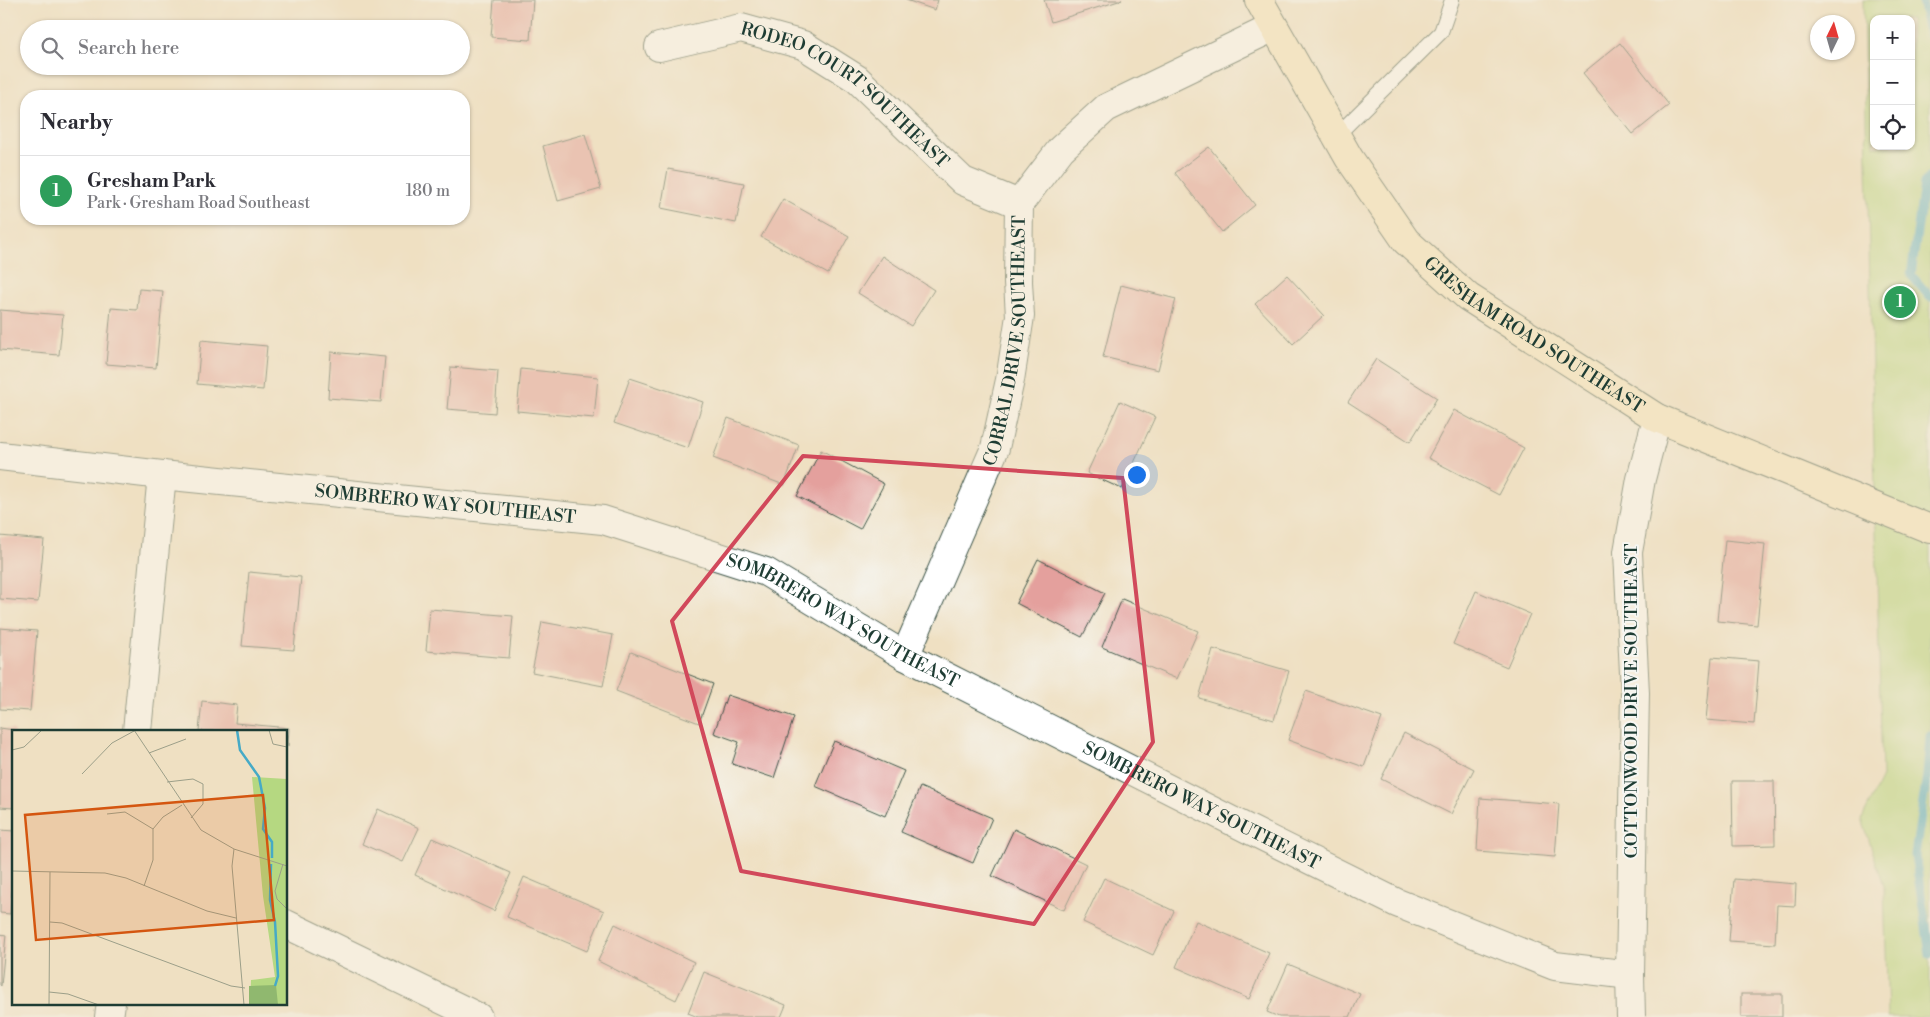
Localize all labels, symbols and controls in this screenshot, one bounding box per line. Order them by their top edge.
north arrow [1810,15,1855,60]
map controls [1870,15,1915,150]
button: + [1870,15,1915,60]
street label: RODEO COURT SOUTHEAST [738,17,954,173]
search box [20,20,470,75]
icon: search [38,34,66,62]
text: Search here [78,36,179,60]
button: − [1870,60,1915,105]
button: locate [1870,105,1915,150]
text: Nearby [40,110,113,136]
text: Gresham Park [87,169,216,193]
text: 1 [52,181,60,201]
text: 180 m [406,181,450,201]
text: Park · Gresham Road Southeast [87,193,310,213]
street label: CORRAL DRIVE SOUTHEAST [978,215,1032,470]
street label: GRESHAM ROAD SOUTHEAST [1419,252,1649,419]
pin: 1 [1884,283,1916,321]
your location [1124,462,1150,488]
street label: SOMBRERO WAY SOUTHEAST [314,480,577,529]
street label: COTTONWOOD DRIVE SOUTHEAST [1620,543,1643,858]
street label: SOMBRERO WAY SOUTHEAST [723,549,963,694]
inset map [12,730,288,1004]
street label: SOMBRERO WAY SOUTHEAST [1079,737,1324,875]

